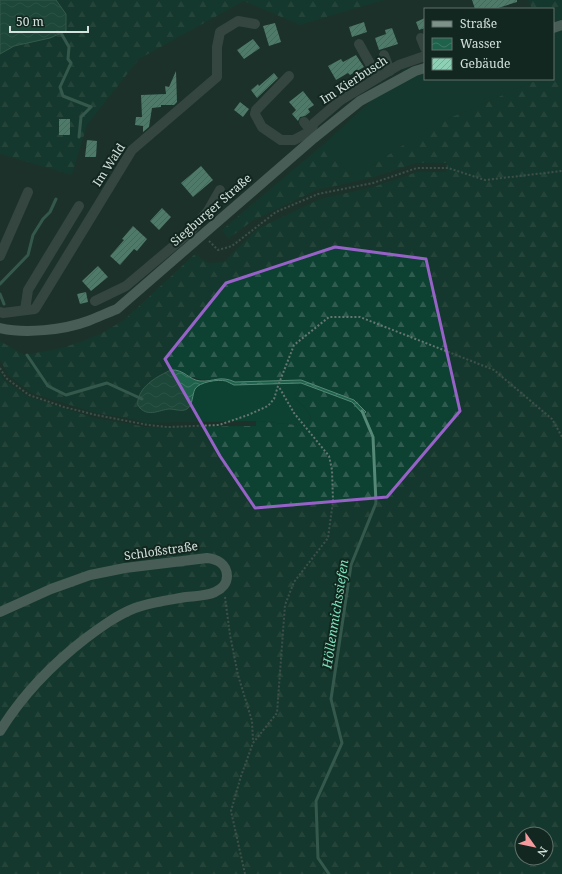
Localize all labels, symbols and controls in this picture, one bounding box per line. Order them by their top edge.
scale bar [10,8,88,34]
legend [424,8,554,80]
text: 50 m [16,13,44,30]
text: Straße [460,15,497,32]
text: Wasser [460,35,502,52]
street label: Im Kierbusch [317,51,391,108]
text: Gebäude [460,55,511,72]
street label: Im Wald [88,139,129,190]
street label: Siegburger Straße [166,170,255,250]
street label: Schloßstraße [123,537,199,564]
water label: Höllenmichssiefen [317,558,353,671]
north arrow [514,826,554,866]
text: N [534,844,551,860]

